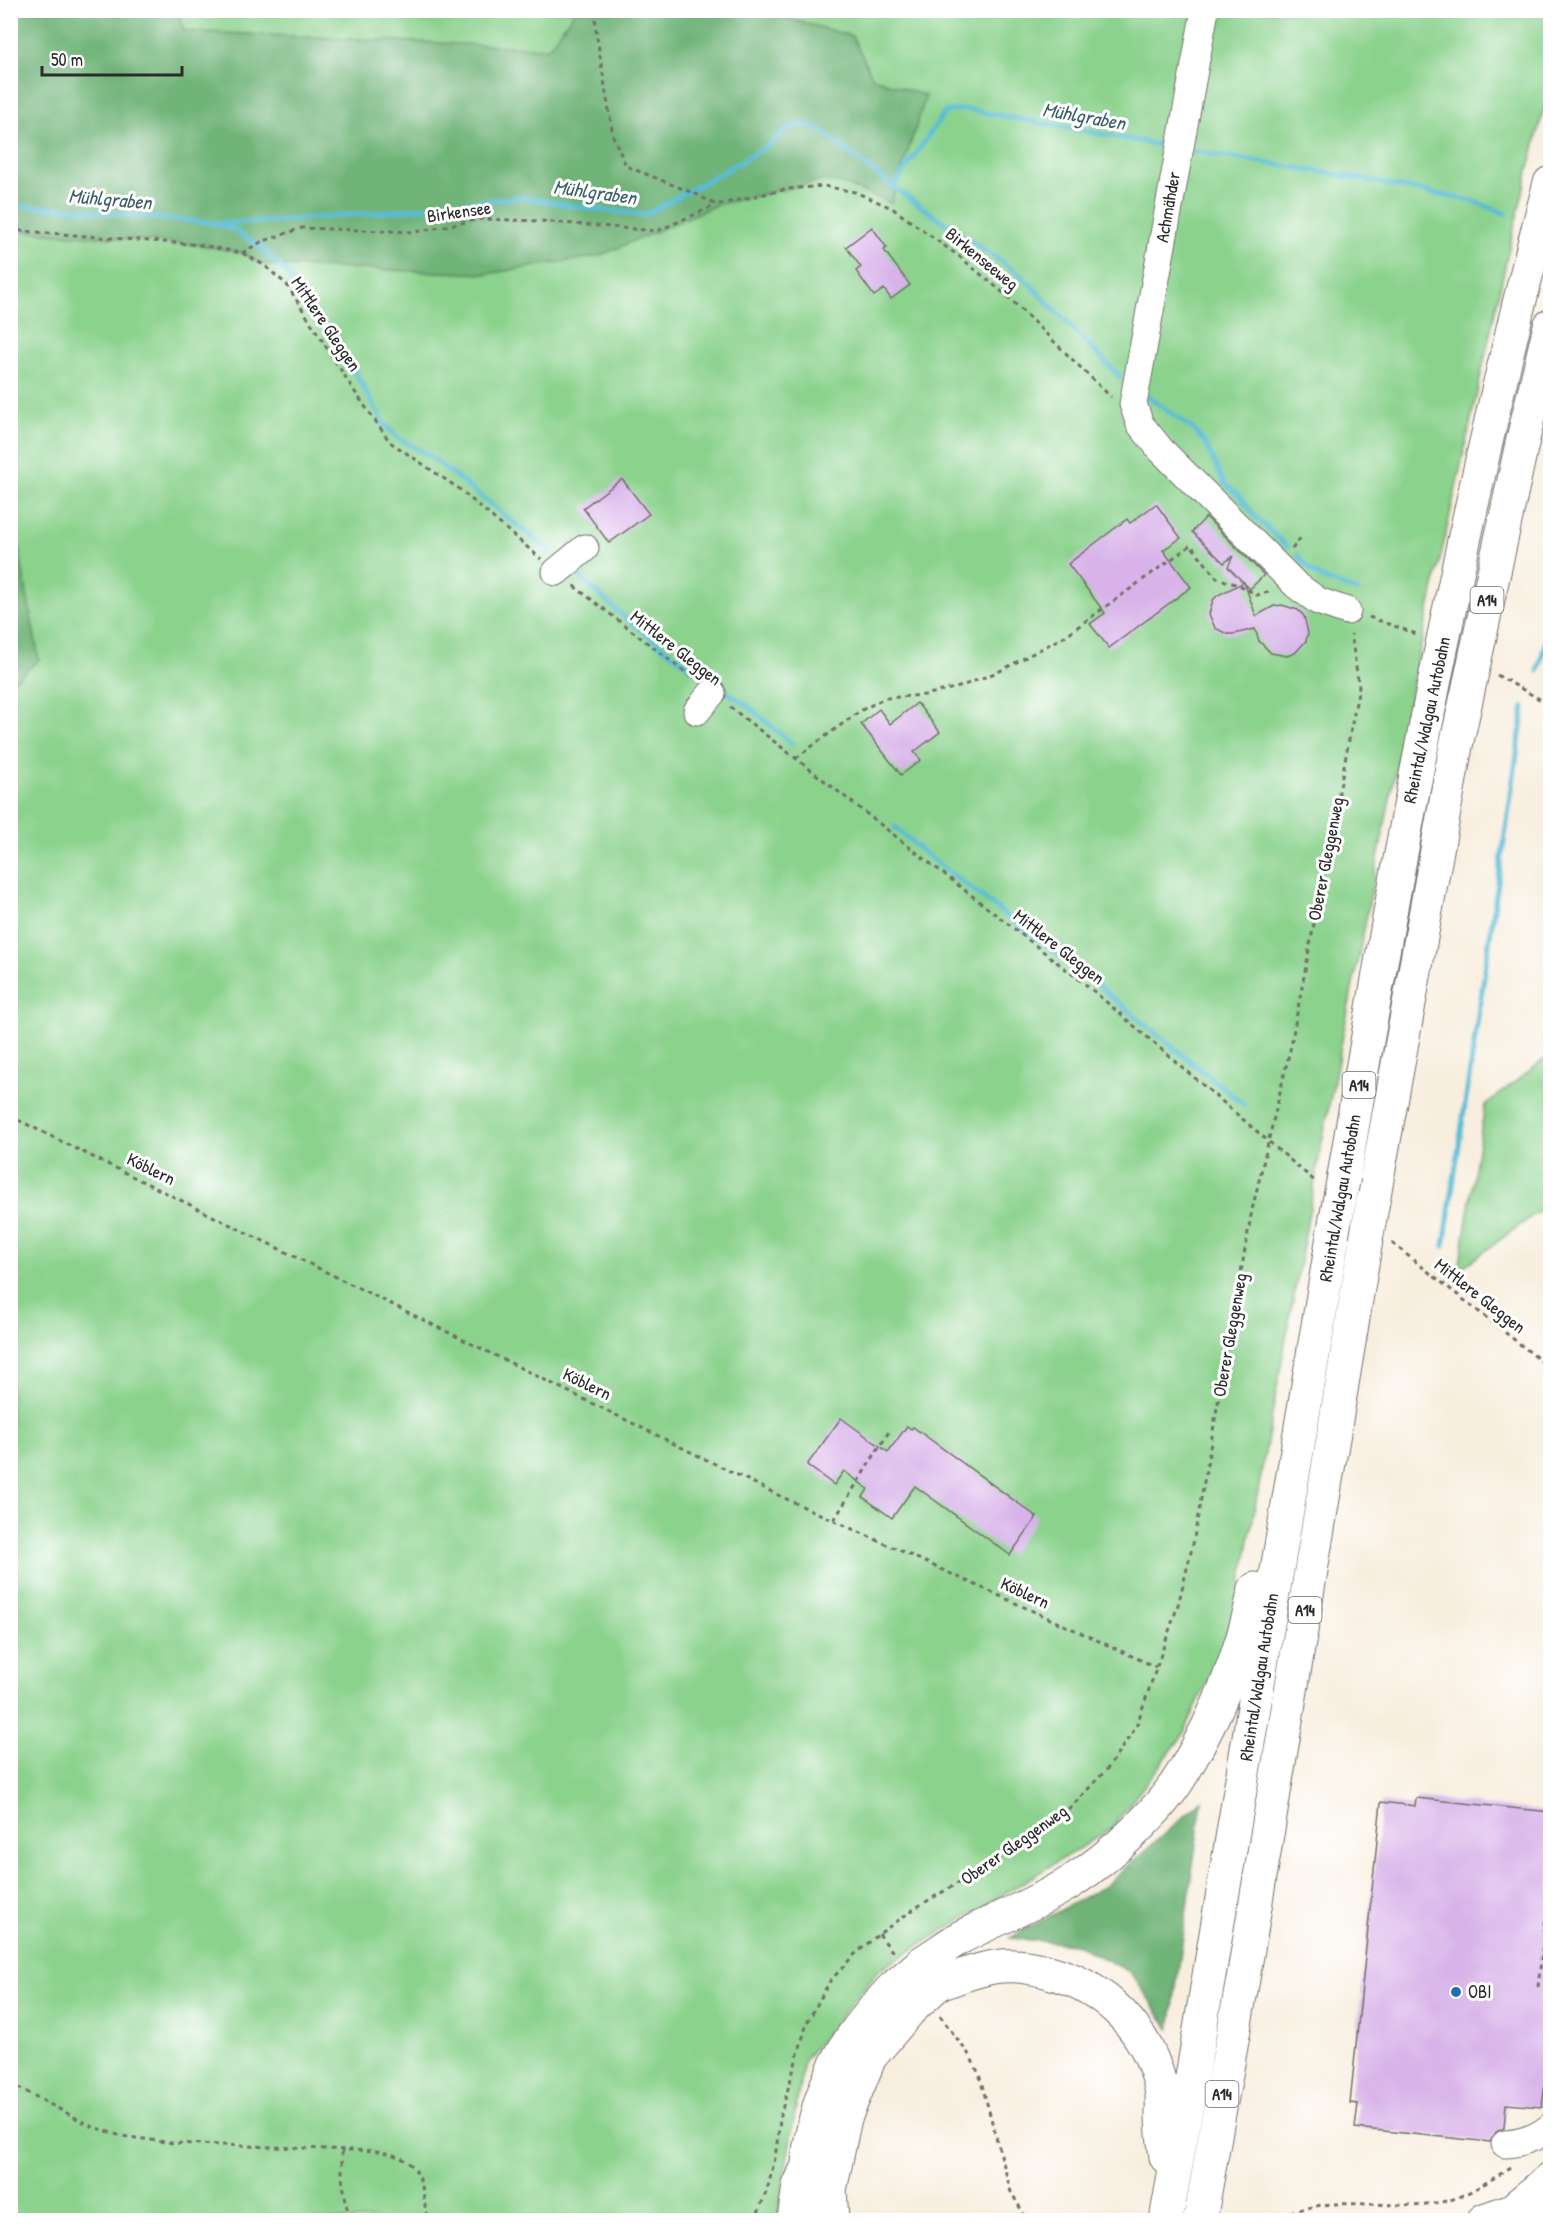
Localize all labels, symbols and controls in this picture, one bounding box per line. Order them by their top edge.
scale bar [42,39,182,77]
text: 50 m [51,47,83,72]
water label: Mühlgraben [1041,95,1129,137]
street label: Achmähder [1149,170,1186,244]
water label: Mühlgraben [552,172,640,212]
water label: Mühlgraben [67,181,155,217]
street label: Birkensee [425,195,492,228]
street label: Birkenseeweg [940,221,1024,296]
street label: Mittlere Gleggen [286,271,367,376]
road number: A14 [1470,587,1504,613]
street label: Mittlere Gleggen [626,604,727,691]
street label: Rheintal/Walgau Autobahn [1397,634,1456,805]
street label: Oberer Gleggenweg [1301,795,1350,923]
street label: Mittlere Gleggen [1009,903,1110,990]
road number: A14 [1342,1072,1376,1098]
street label: Rheintal/Walgau Autobahn [1312,1112,1367,1284]
street label: Köblern [123,1146,180,1191]
street label: Mittlere Gleggen [1430,1252,1531,1339]
street label: Oberer Gleggenweg [1206,1271,1253,1399]
street label: Köblern [559,1361,616,1406]
street label: Köblern [997,1570,1054,1615]
street label: Rheintal/Walgau Autobahn [1233,1591,1284,1763]
road number: A14 [1288,1597,1322,1623]
street label: Oberer Gleggenweg [955,1798,1072,1891]
place label: OBI [1468,1979,1491,2004]
marker: OBI [1449,1985,1463,1999]
road number: A14 [1206,2081,1238,2107]

